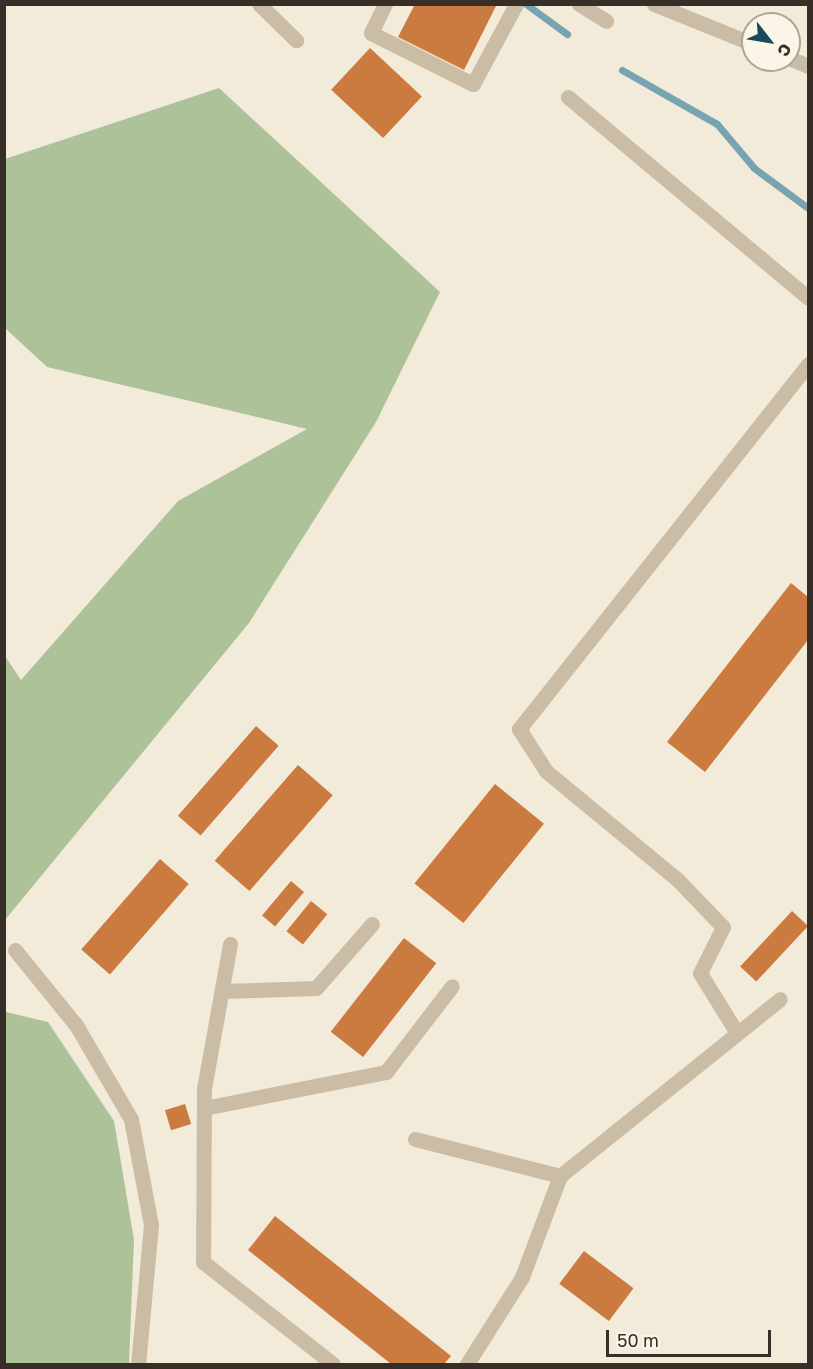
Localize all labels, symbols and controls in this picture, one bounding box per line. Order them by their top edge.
north arrow [741,12,801,72]
text: С [773,40,796,60]
scale bar [609,1318,774,1356]
text: 50 m [617,1329,659,1351]

